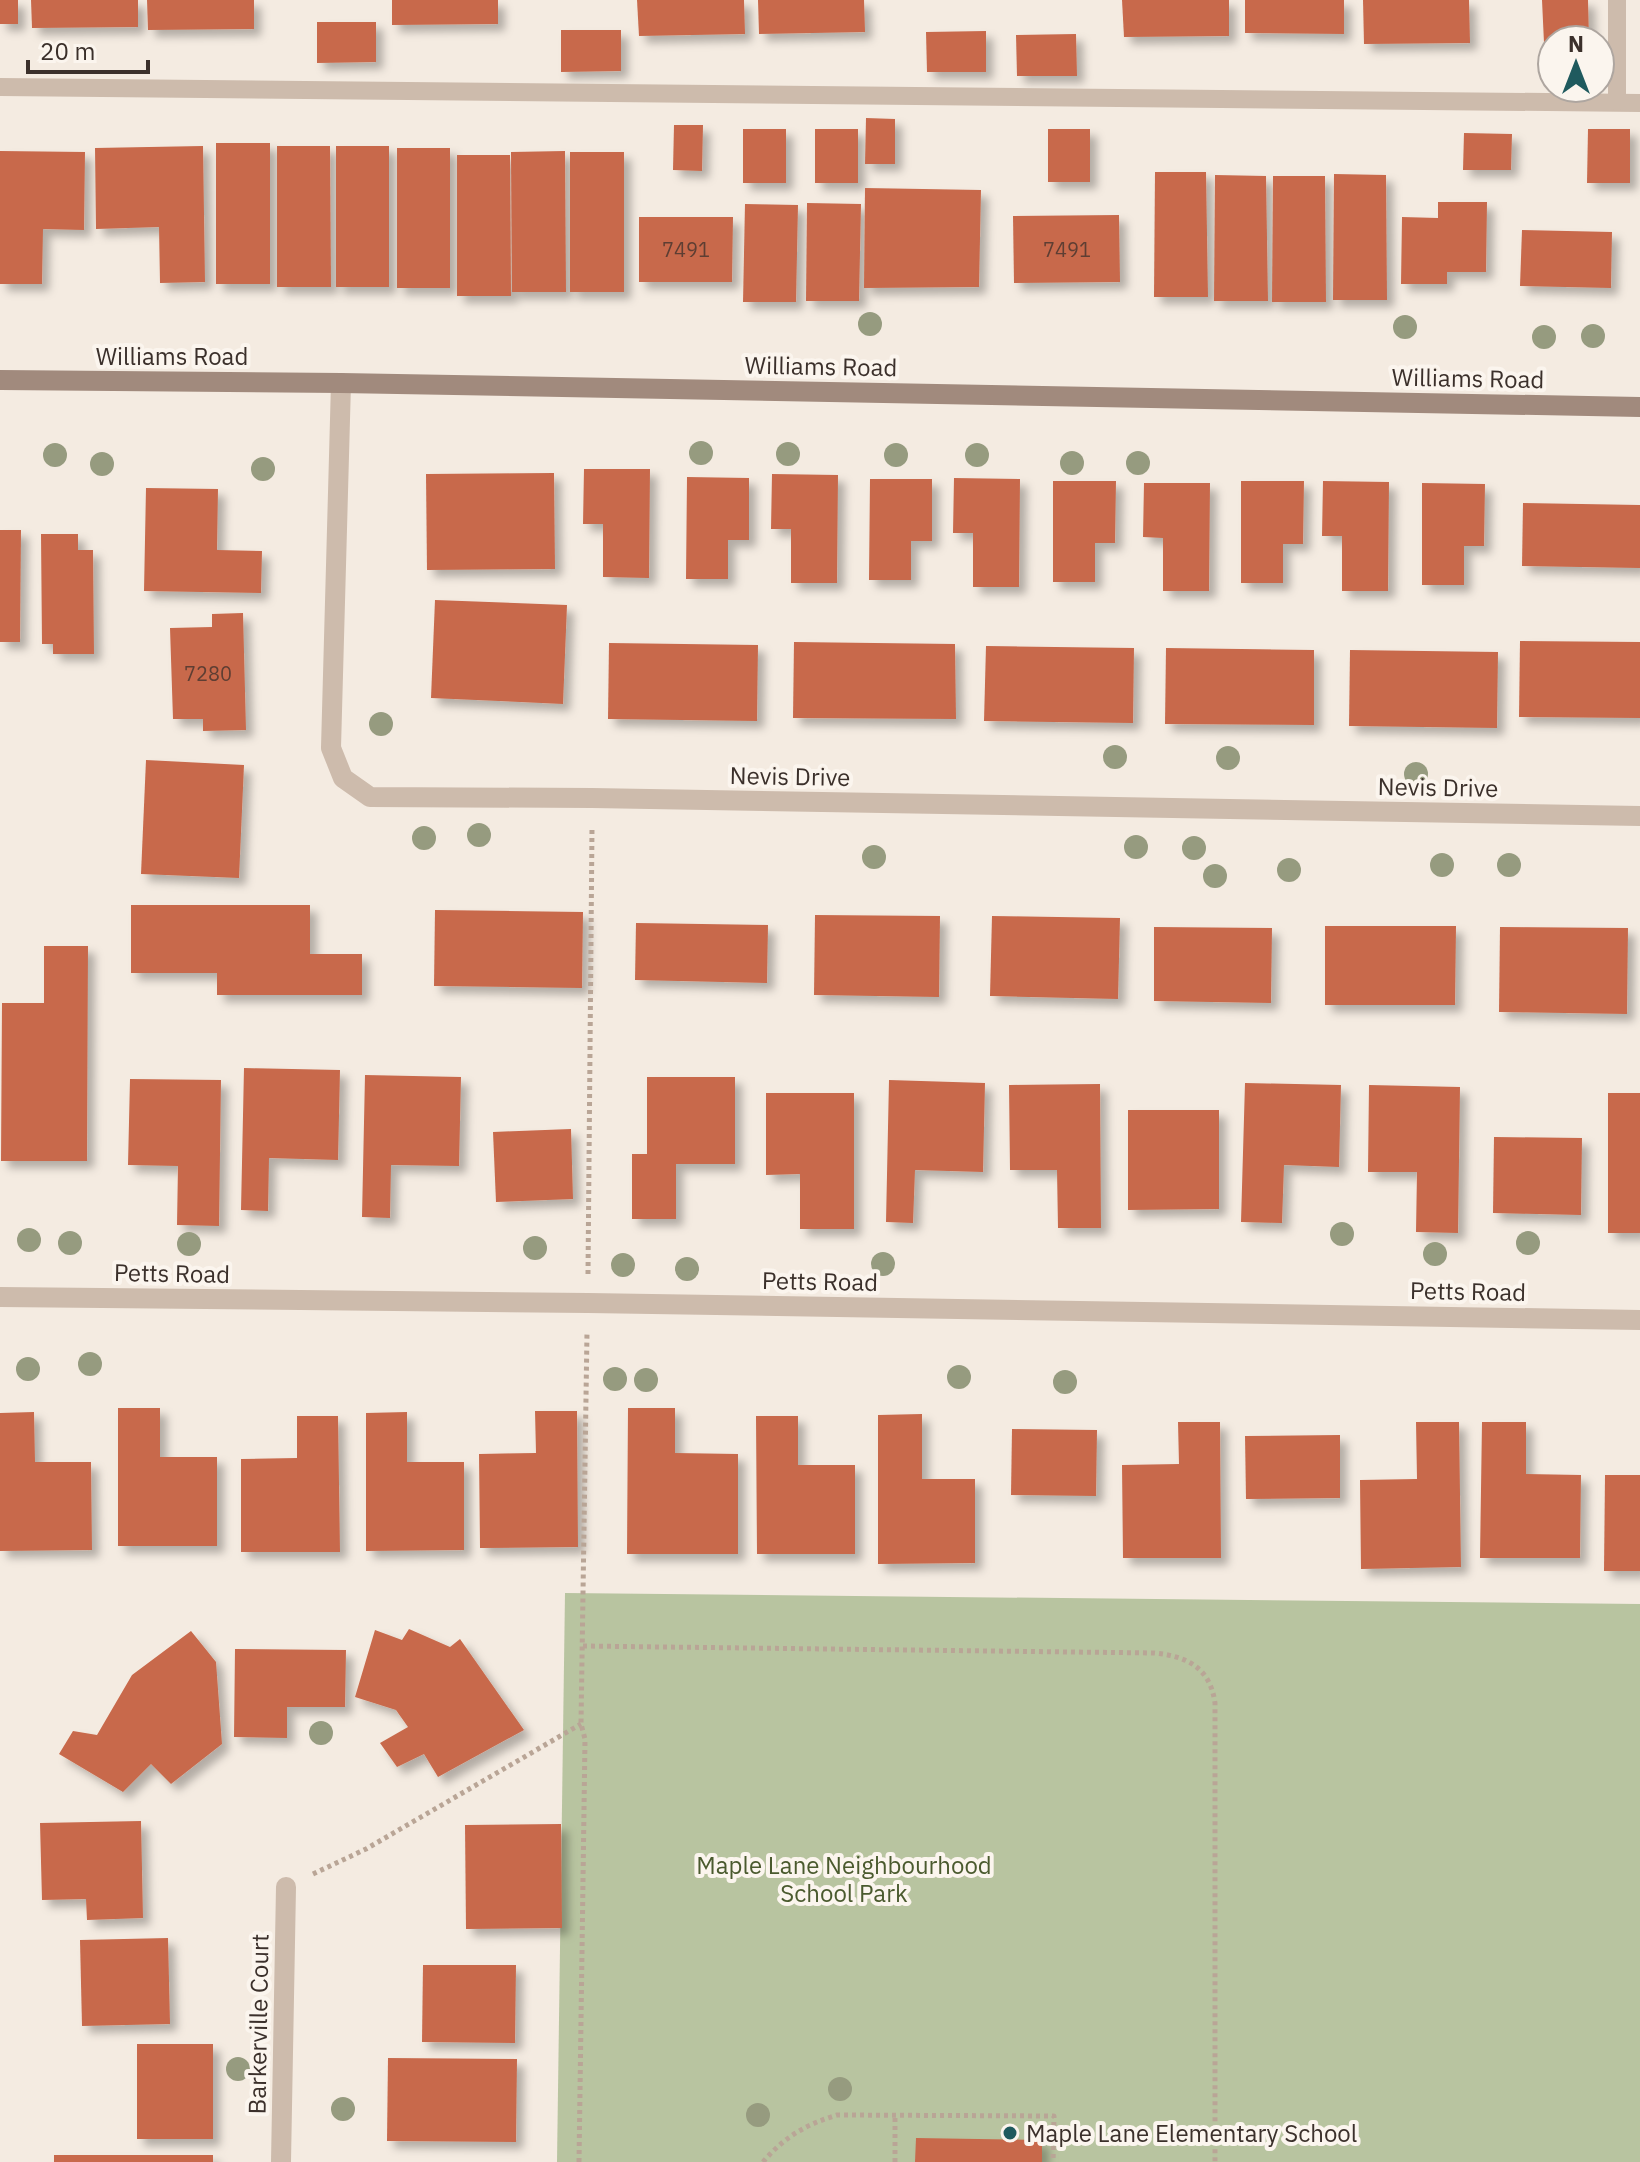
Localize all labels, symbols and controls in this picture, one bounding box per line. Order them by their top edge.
scale bar [28,24,148,74]
north arrow [1536,24,1616,104]
text: N [1568,29,1584,58]
text: 20 m [40,35,95,67]
house number: 7491 [662,236,710,263]
house number: 7491 [1043,236,1091,263]
street label: Williams Road [96,340,248,372]
street label: Williams Road [744,349,898,383]
street label: Williams Road [1391,361,1545,395]
house number: 7280 [184,660,232,687]
street label: Nevis Drive [729,759,851,793]
street label: Nevis Drive [1377,770,1499,804]
street label: Petts Road [114,1256,230,1290]
street label: Petts Road [762,1264,878,1298]
street label: Petts Road [1410,1274,1526,1308]
park label: Maple Lane Neighbourhood School Park [696,1849,992,1909]
street label: Barkerville Court [240,1933,276,2115]
place label: Maple Lane Elementary School [1026,2117,1357,2149]
marker: Maple Lane Elementary School [1001,2124,1019,2142]

